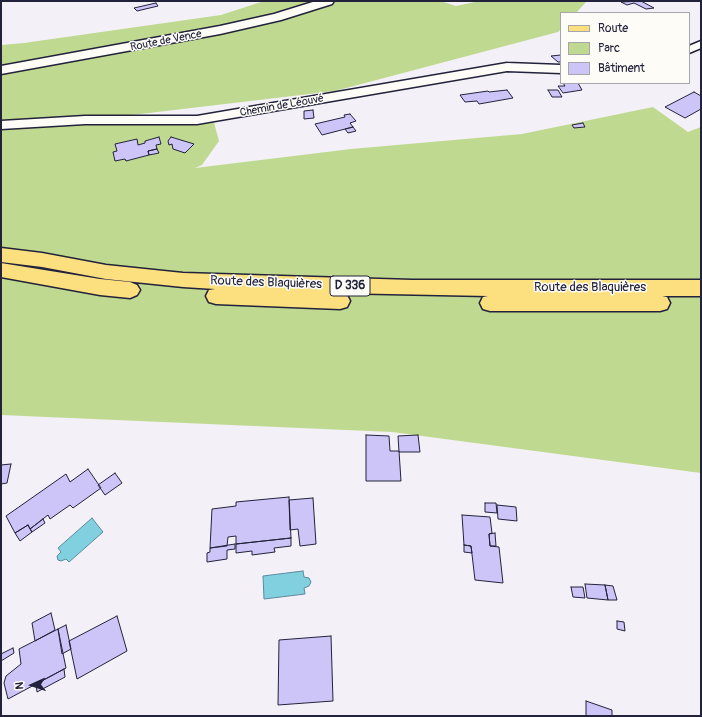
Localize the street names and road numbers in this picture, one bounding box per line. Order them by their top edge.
street label: Route de Vence [129,28,203,54]
street label: Chemin de Léouvé [239,92,325,120]
street label: Route des Blaquières [210,273,322,293]
road number: D 336 [330,276,370,296]
street label: Route des Blaquières [534,280,646,296]

